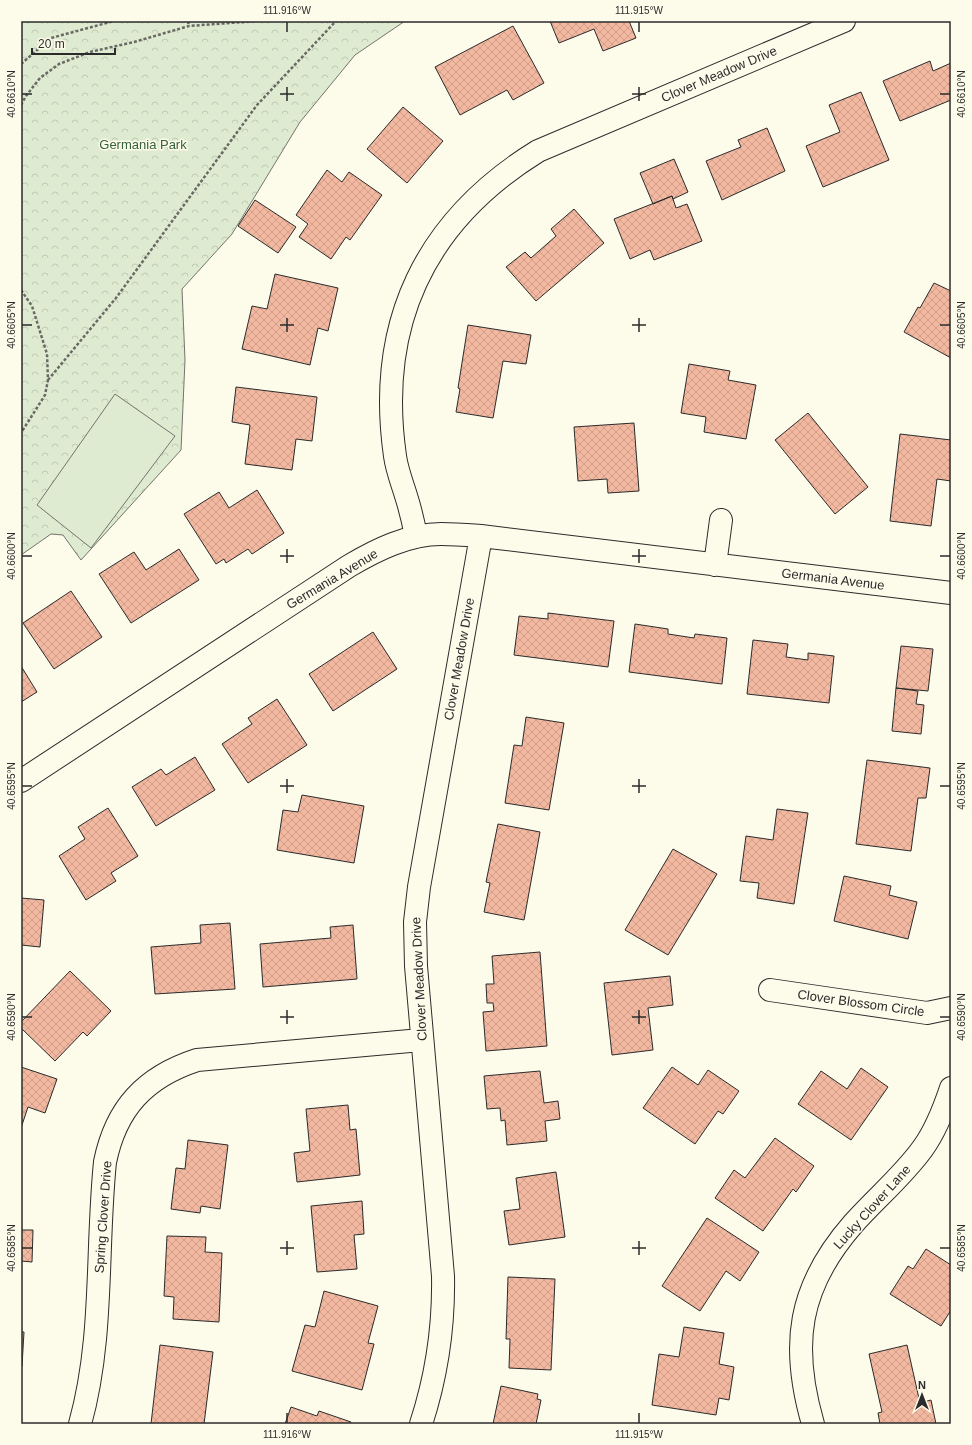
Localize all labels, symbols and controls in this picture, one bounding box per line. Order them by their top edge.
text: 111.916°W [263,5,312,16]
text: 111.915°W [615,5,664,16]
scale bar [32,30,115,56]
text: 20 m [38,37,65,51]
street label: Clover Meadow Drive [659,43,779,105]
text: 40.6610°N [6,70,17,118]
text: 40.6610°N [956,70,967,118]
park label: Germania Park [99,137,187,152]
text: 40.6605°N [6,301,17,349]
text: 40.6605°N [956,301,967,349]
text: 40.6600°N [6,532,17,580]
text: 40.6600°N [956,532,967,580]
street label: Germania Avenue [284,546,380,612]
street label: Germania Avenue [781,565,885,593]
street label: Clover Meadow Drive [441,597,477,721]
text: 40.6595°N [6,762,17,810]
text: 40.6595°N [956,762,967,810]
street label: Clover Meadow Drive [408,917,430,1041]
street label: Clover Blossom Circle [797,987,925,1019]
text: 40.6590°N [6,993,17,1041]
text: 40.6590°N [956,993,967,1041]
street label: Spring Clover Drive [92,1160,114,1274]
street label: Lucky Clover Lane [830,1162,914,1252]
text: 40.6585°N [6,1224,17,1272]
text: 40.6585°N [956,1224,967,1272]
north arrow [902,1375,942,1415]
text: N [918,1379,926,1391]
text: 111.916°W [263,1429,312,1440]
text: 111.915°W [615,1429,664,1440]

